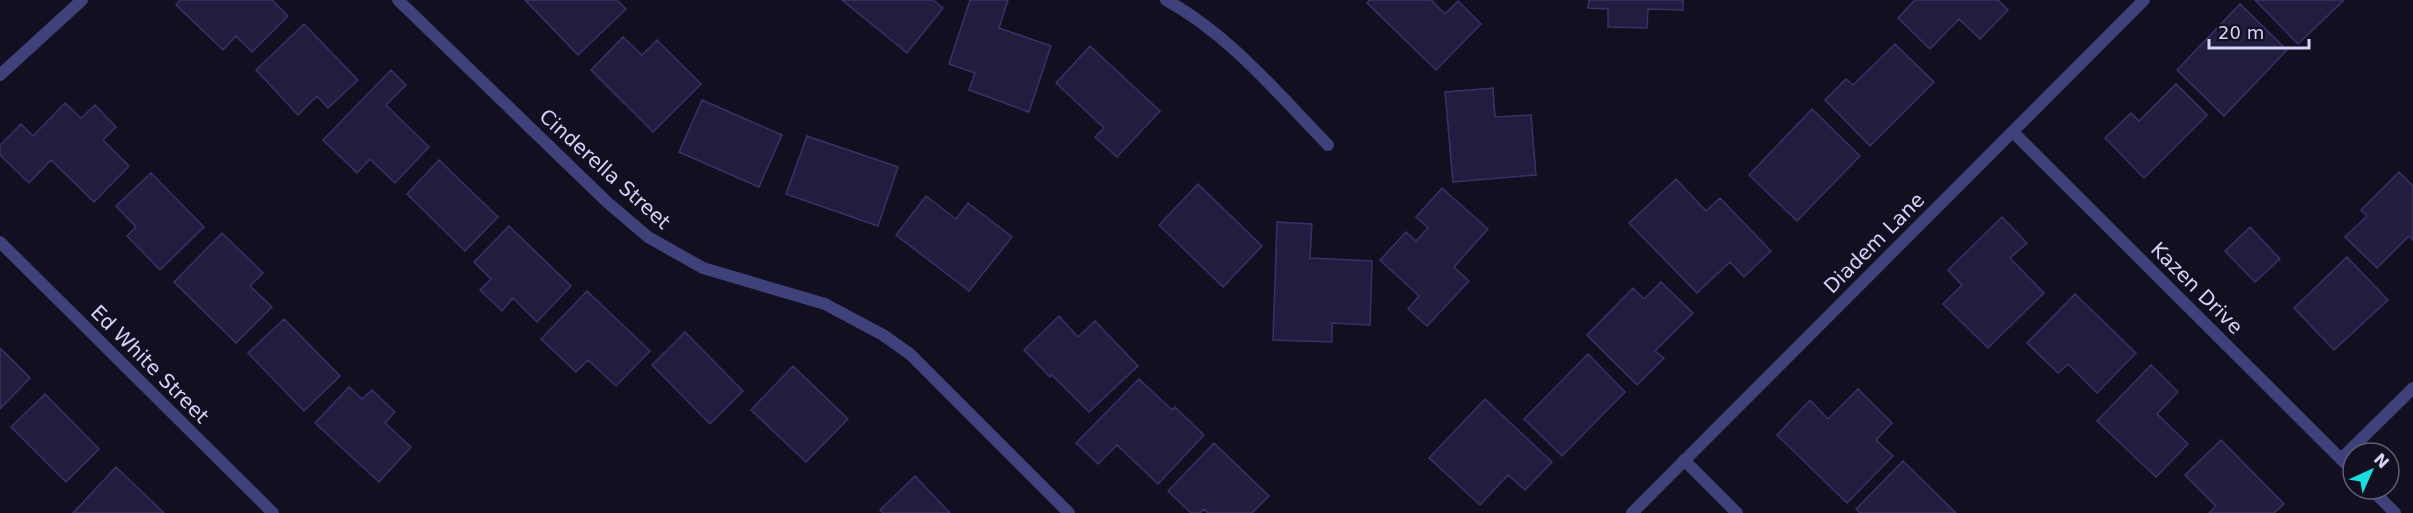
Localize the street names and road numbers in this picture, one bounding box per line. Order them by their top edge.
street label: Cinderella Street [535,104,675,234]
street label: Diadem Lane [1819,188,1929,298]
street label: Kazen Drive [2146,237,2248,339]
street label: Ed White Street [86,300,214,428]

